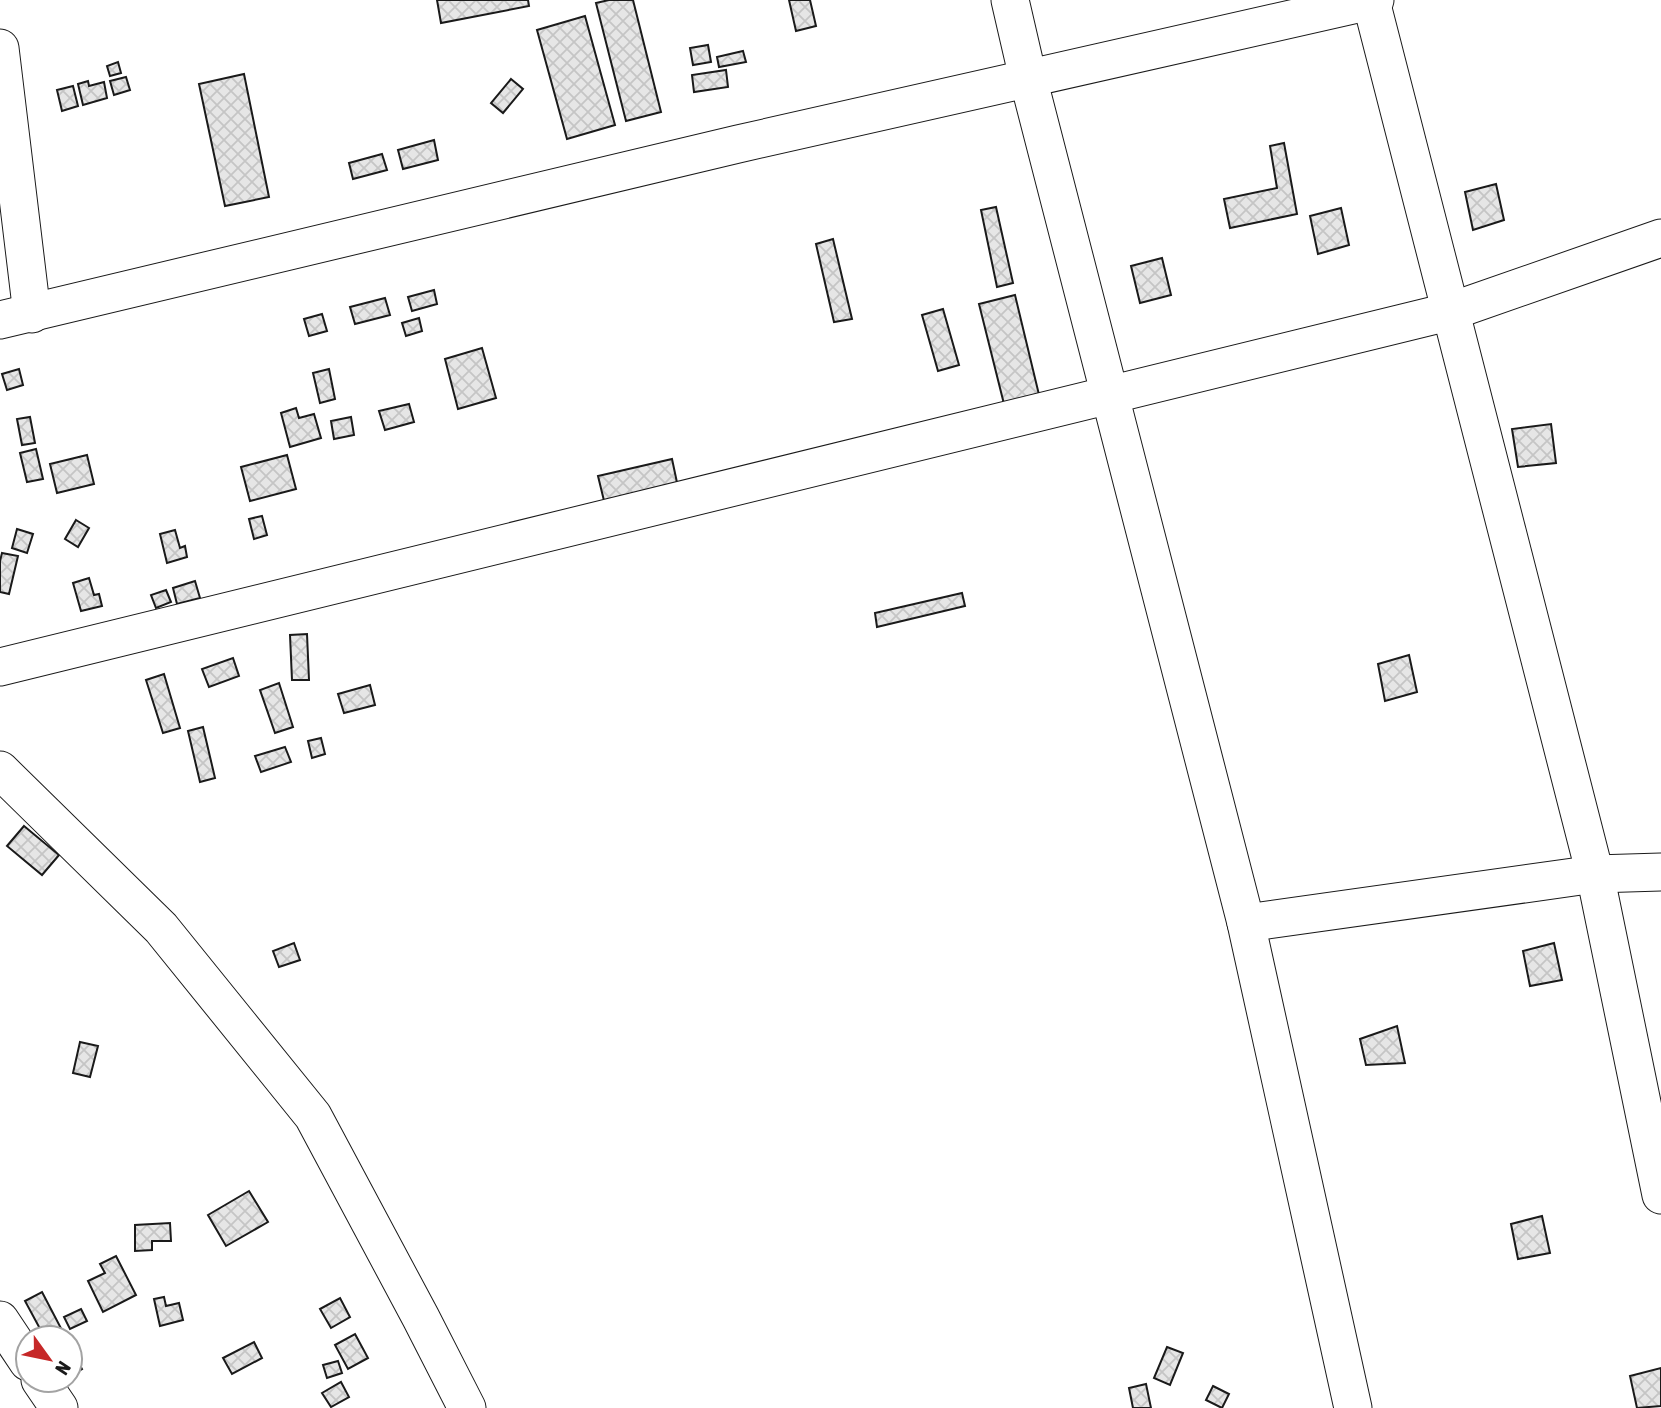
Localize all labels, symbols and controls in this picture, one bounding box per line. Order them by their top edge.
north arrow [14,1324,84,1394]
text: N [51,1358,76,1379]

